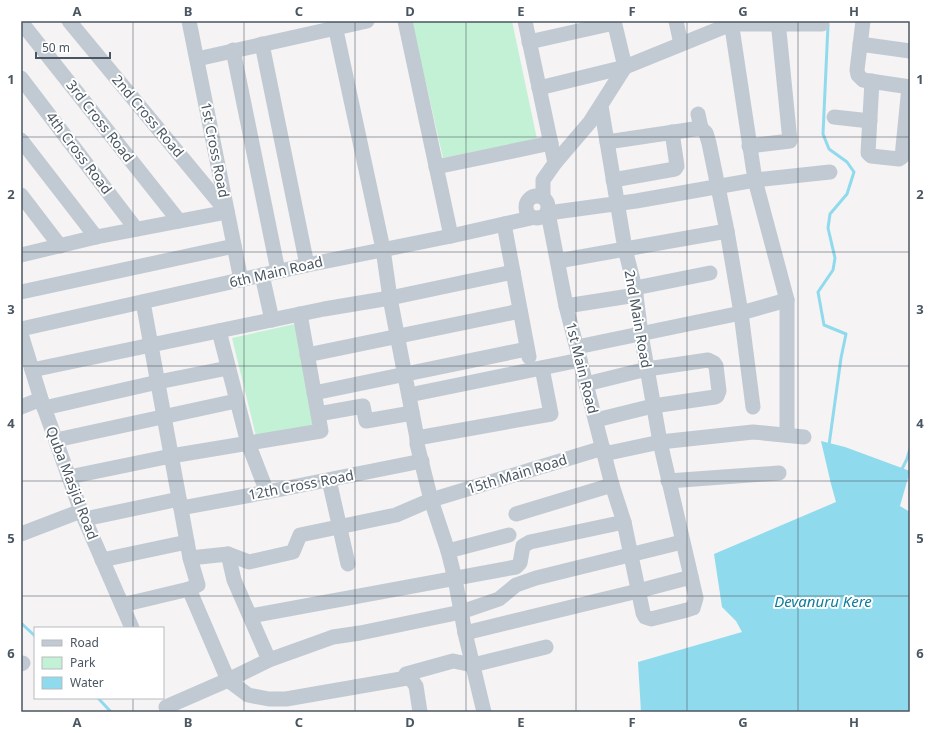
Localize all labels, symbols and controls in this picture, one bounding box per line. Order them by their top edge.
text: A [73,2,82,20]
text: B [184,2,192,20]
text: C [295,2,303,20]
text: D [405,2,415,20]
text: E [517,2,525,20]
text: F [628,2,636,20]
text: G [738,2,748,20]
text: H [849,2,859,20]
scale bar [36,34,110,60]
text: 50 m [42,39,70,56]
text: 1 [7,70,15,88]
street label: 2nd Cross Road [108,70,189,161]
text: 1 [916,70,924,88]
street label: 3rd Cross Road [62,76,138,166]
street label: 1st Cross Road [197,101,234,199]
street label: 4th Cross Road [42,107,117,198]
text: 2 [7,185,15,203]
text: 2 [916,185,924,203]
street label: 6th Main Road [227,252,325,292]
street label: 2nd Main Road [621,269,656,369]
text: 3 [7,300,15,318]
text: 3 [916,300,924,318]
street label: 1st Main Road [562,320,603,416]
text: 4 [7,414,15,432]
text: 4 [916,414,924,432]
street label: Quba Masjid Road [42,423,103,542]
street label: 15th Main Road [465,449,569,498]
street label: 12th Cross Road [247,465,355,504]
text: 5 [7,529,15,547]
text: 5 [916,529,924,547]
water label: Devanuru Kere [774,591,872,611]
legend [34,627,164,699]
text: Road [70,634,99,651]
text: 6 [7,644,15,662]
text: 6 [916,644,924,662]
text: Park [70,654,96,671]
text: Water [70,674,104,691]
text: A [73,713,82,731]
text: B [184,713,192,731]
text: C [295,713,303,731]
text: D [405,713,415,731]
text: E [517,713,525,731]
text: F [628,713,636,731]
text: G [738,713,748,731]
text: H [849,713,859,731]

